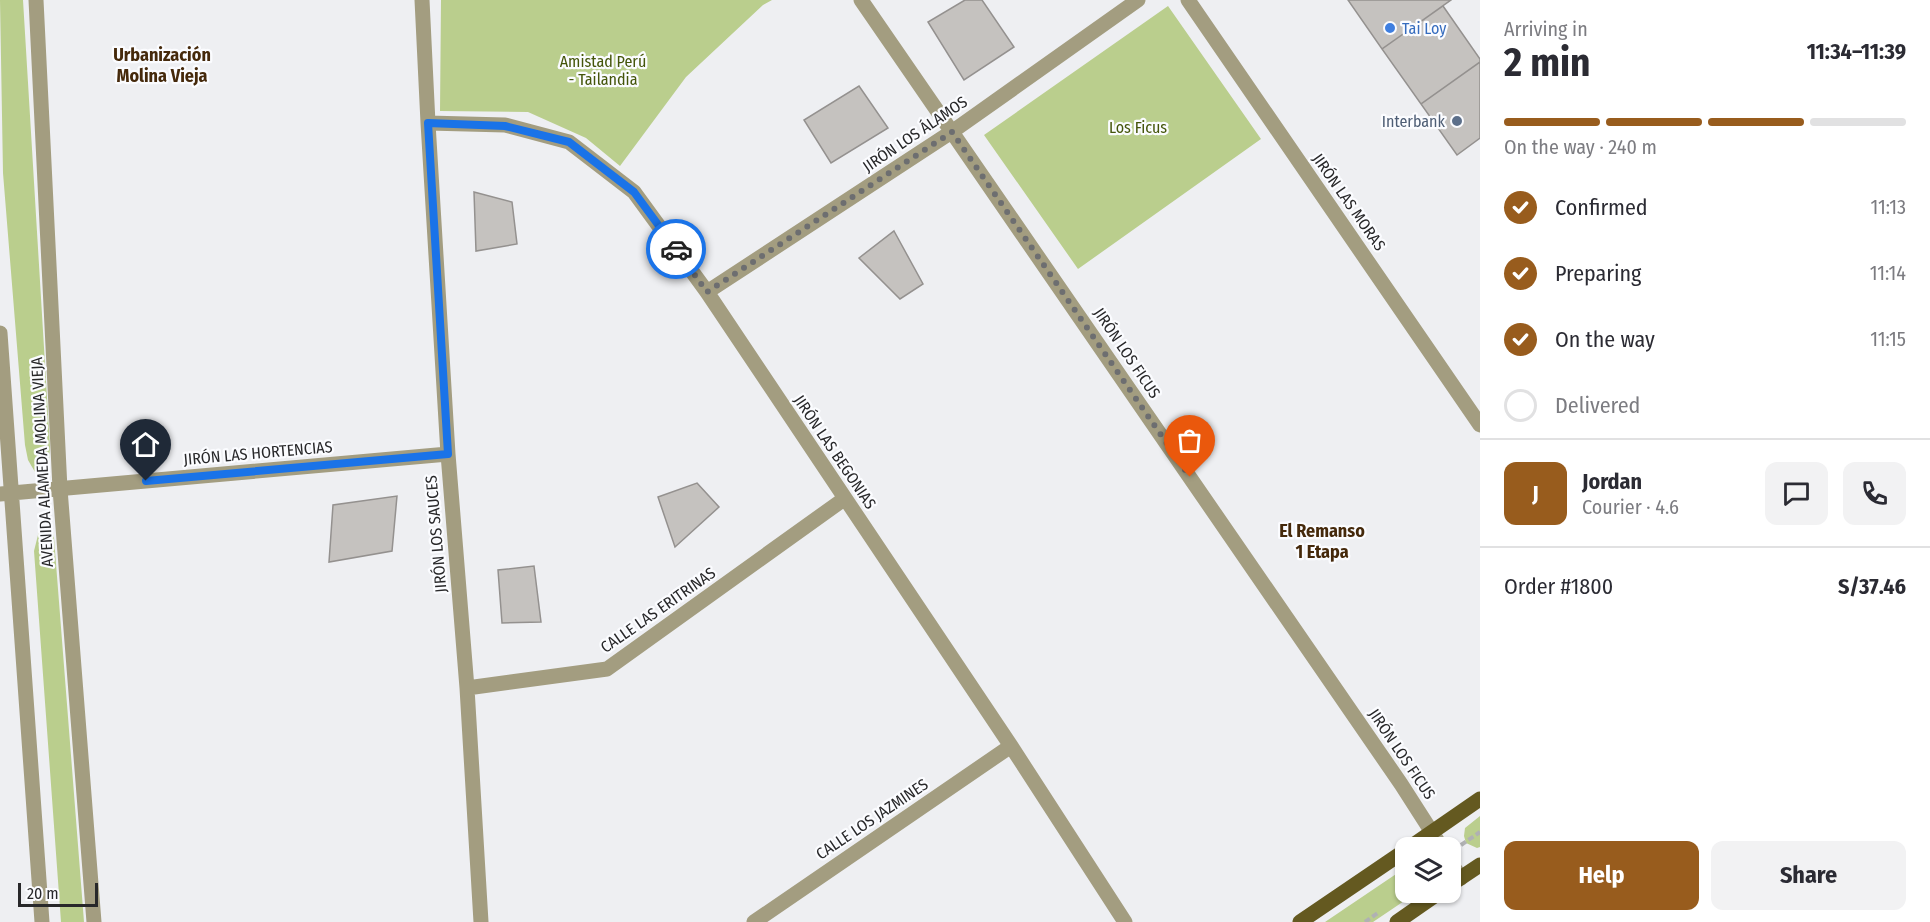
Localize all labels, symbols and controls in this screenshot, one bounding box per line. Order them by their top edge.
text: Arriving in [1504,17,1588,41]
place label: Tai Loy [1402,19,1447,38]
marker: Tai Loy [1383,21,1397,35]
text: 11:34–11:39 [1807,38,1906,65]
text: 2 min [1504,40,1590,86]
district label: Urbanización Molina Vieja [113,44,211,87]
park label: Amistad Perú - Tailandia [560,52,646,89]
street label: JIRÓN LOS ÁLAMOS [859,92,971,176]
place label: Interbank [1382,112,1446,131]
marker: Interbank [1450,114,1464,128]
park label: Los Ficus [1109,118,1167,137]
text: On the way · 240 m [1504,135,1657,159]
street label: JIRÓN LAS MORAS [1308,150,1390,254]
icon: check [1504,191,1537,224]
text: Confirmed [1555,194,1648,221]
text: 11:13 [1870,195,1906,219]
courier [646,219,706,279]
icon: car [660,233,693,266]
icon: check [1504,257,1537,290]
text: Preparing [1555,260,1641,287]
text: 11:14 [1870,261,1906,285]
street label: JIRÓN LOS FICUS [1090,304,1164,402]
icon: check [1504,323,1537,356]
text: On the way [1555,326,1655,353]
text: 11:15 [1870,327,1906,351]
street label: AVENIDA ALAMEDA MOLINA VIEJA [27,356,57,567]
street label: JIRÓN LAS BEGONIAS [790,391,880,513]
text: Delivered [1555,392,1640,419]
pin [1164,415,1215,477]
pin [120,419,171,481]
icon: bag [1173,424,1206,457]
icon: home [129,428,162,461]
street label: JIRÓN LAS HORTENCIAS [183,437,333,469]
button: chat [1765,462,1828,525]
button: phone [1843,462,1906,525]
text: Jordan [1582,468,1642,495]
street label: JIRÓN LOS SAUCES [421,474,451,593]
text: J [1532,480,1539,507]
text: Courier · 4.6 [1582,495,1679,519]
district label: El Remanso 1 Etapa [1279,520,1365,563]
street label: CALLE LAS ERITRINAS [597,563,719,657]
text: Order #1800 [1504,573,1613,600]
text: S/37.46 [1838,573,1906,600]
street label: JIRÓN LOS FICUS [1365,705,1439,803]
street label: CALLE LOS JAZMINES [812,775,932,863]
map controls [1395,837,1461,903]
button: layers [1395,837,1461,903]
button: Help [1504,841,1699,910]
button: Share [1711,841,1906,910]
scale bar [18,880,98,908]
text: 20 m [27,884,58,903]

